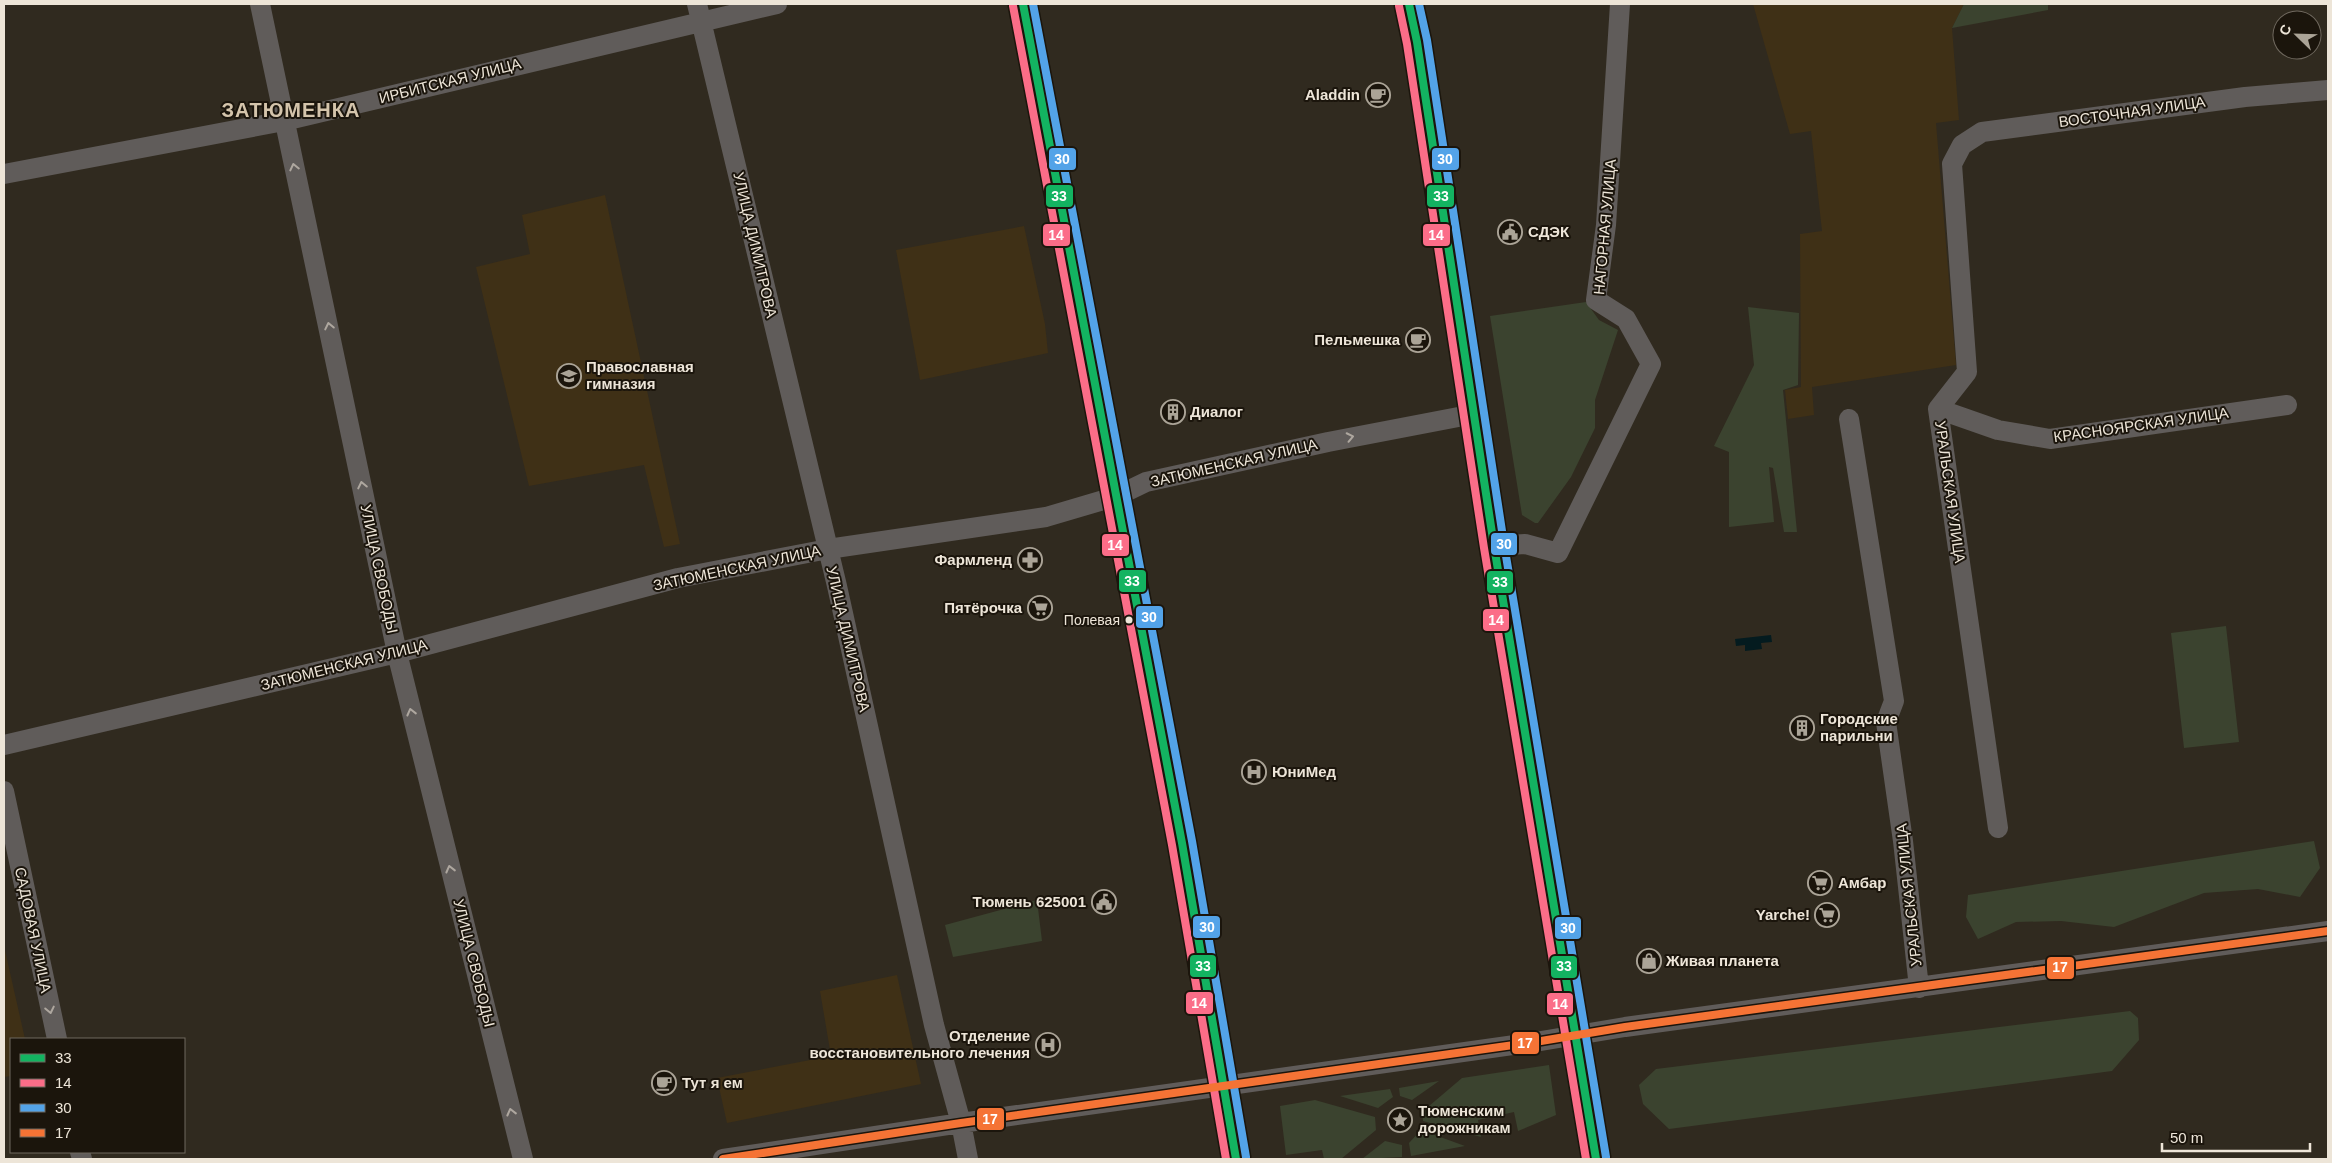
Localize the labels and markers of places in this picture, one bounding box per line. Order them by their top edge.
cafe icon: Aladdin [1365,82,1391,108]
place label: Aladdin [1305,86,1360,103]
public building icon: СДЭК [1497,219,1523,245]
place label: СДЭК [1528,223,1570,240]
cafe icon: Пельмешка [1405,327,1431,353]
place label: Пельмешка [1314,331,1401,348]
place label: Православная гимназия [586,358,694,392]
school or university icon: Православная гимназия [556,363,582,389]
building icon: Диалог [1160,399,1186,425]
place label: Диалог [1190,403,1243,420]
pharmacy icon: Фармленд [1017,547,1043,573]
place label: Фармленд [935,551,1012,568]
supermarket icon: Пятёрочка [1027,595,1053,621]
place label: Пятёрочка [944,599,1023,616]
place label: Полевая [1064,612,1120,628]
marker: Полевая [1124,615,1134,625]
place label: Городские парильни [1820,710,1898,744]
building icon: Городские парильни [1789,715,1815,741]
hospital icon: ЮниМед [1241,759,1267,785]
place label: ЮниМед [1272,763,1337,780]
supermarket icon: Амбар [1807,870,1833,896]
place label: Амбар [1838,874,1887,891]
public building icon: Тюмень 625001 [1091,889,1117,915]
place label: Тюмень 625001 [972,893,1086,910]
supermarket icon: Yarche! [1814,902,1840,928]
place label: Yarche! [1756,906,1810,923]
shop icon: Живая планета [1636,948,1662,974]
place label: Живая планета [1665,952,1780,969]
place label: Отделение восстановительного лечения [810,1027,1030,1061]
hospital icon: Отделение восстановительного лечения [1035,1032,1061,1058]
cafe icon: Тут я ем [651,1070,677,1096]
place label: Тут я ем [682,1074,743,1091]
place label: Тюменским дорожникам [1418,1102,1511,1136]
place icon: Тюменским дорожникам [1387,1107,1413,1133]

